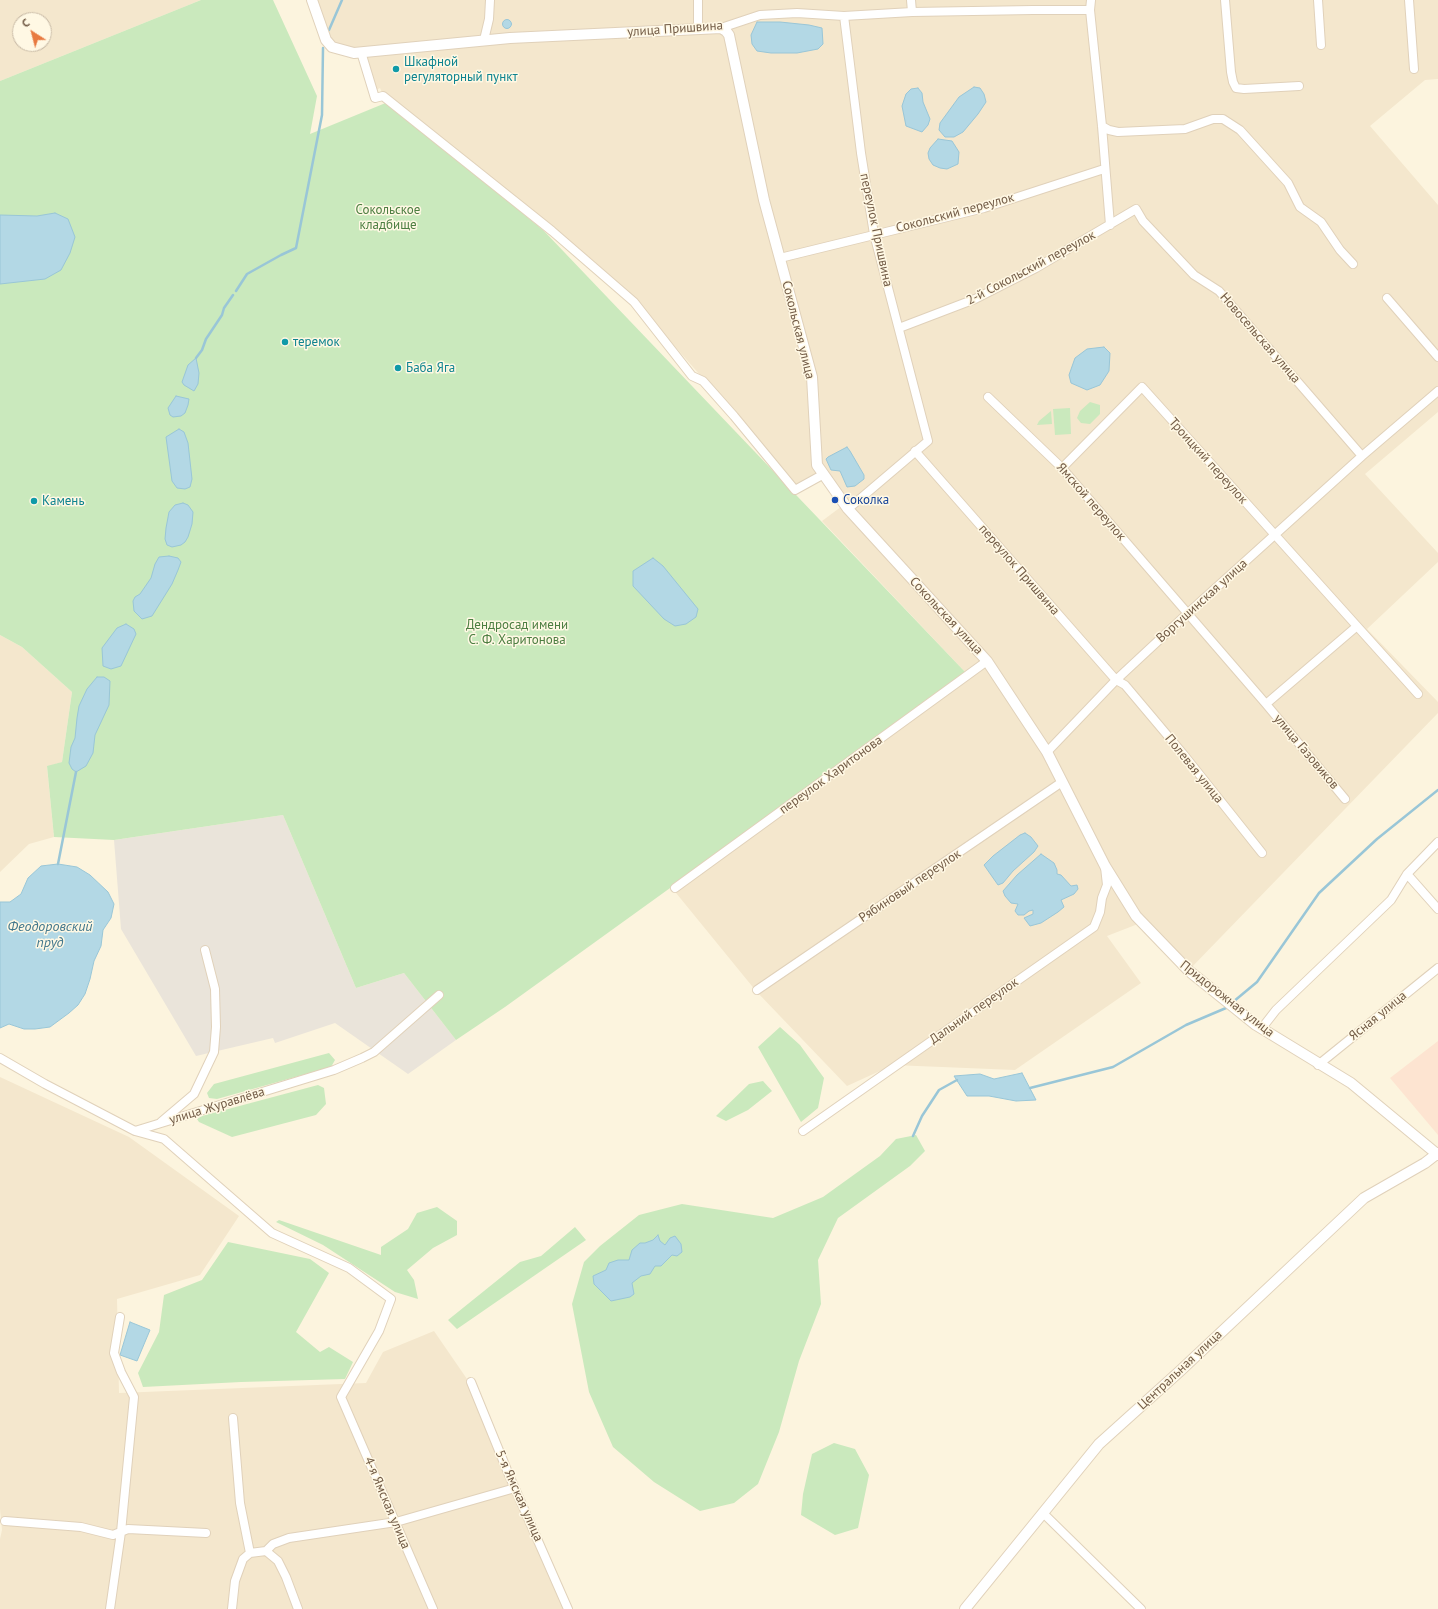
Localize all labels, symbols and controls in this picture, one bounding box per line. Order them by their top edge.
north arrow [12,12,52,52]
text: С [19,16,32,31]
street label: улица Пришвина [627,18,723,40]
place label: Шкафной регуляторный пункт [404,54,518,85]
marker: Шкафной регуляторный пункт [391,64,401,74]
street label: переулок Пришвина [856,172,896,288]
street label: Сокольский переулок [894,190,1016,236]
park label: Сокольское кладбище [356,202,420,233]
street label: 2-й Сокольский переулок [964,227,1098,309]
street label: Сокольская улица [778,279,818,381]
street label: Новосельская улица [1216,290,1304,386]
place label: теремок [293,334,340,350]
marker: теремок [280,337,290,347]
place label: Баба Яга [406,360,455,376]
marker: Баба Яга [393,363,403,373]
street label: Троицкий переулок [1165,415,1251,507]
street label: Ямской переулок [1053,460,1129,544]
place label: Соколка [843,492,889,508]
place label: Камень [42,493,84,509]
marker: Соколка [830,495,840,505]
marker: Камень [29,496,39,506]
street label: переулок Пришвина [975,521,1063,619]
street label: Воргушинская улица [1153,556,1251,646]
street label: Сокольская улица [906,574,986,658]
park label: Дендросад имени С. Ф. Харитонова [466,617,568,648]
street label: улица Газовиков [1270,711,1342,793]
street label: Полевая улица [1161,731,1227,807]
street label: переулок Харитонова [776,732,886,818]
street label: Рябиновый переулок [856,846,964,926]
water label: Феодоровский пруд [8,919,92,952]
street label: Придорожная улица [1177,957,1277,1041]
street label: Дальний переулок [927,975,1021,1047]
street label: Ясная улица [1346,988,1410,1044]
street label: улица Журавлёва [167,1084,267,1128]
street label: Центральная улица [1135,1327,1225,1413]
street label: 5-я Ямская улица [492,1448,546,1544]
street label: 4-я Ямская улица [361,1455,413,1551]

